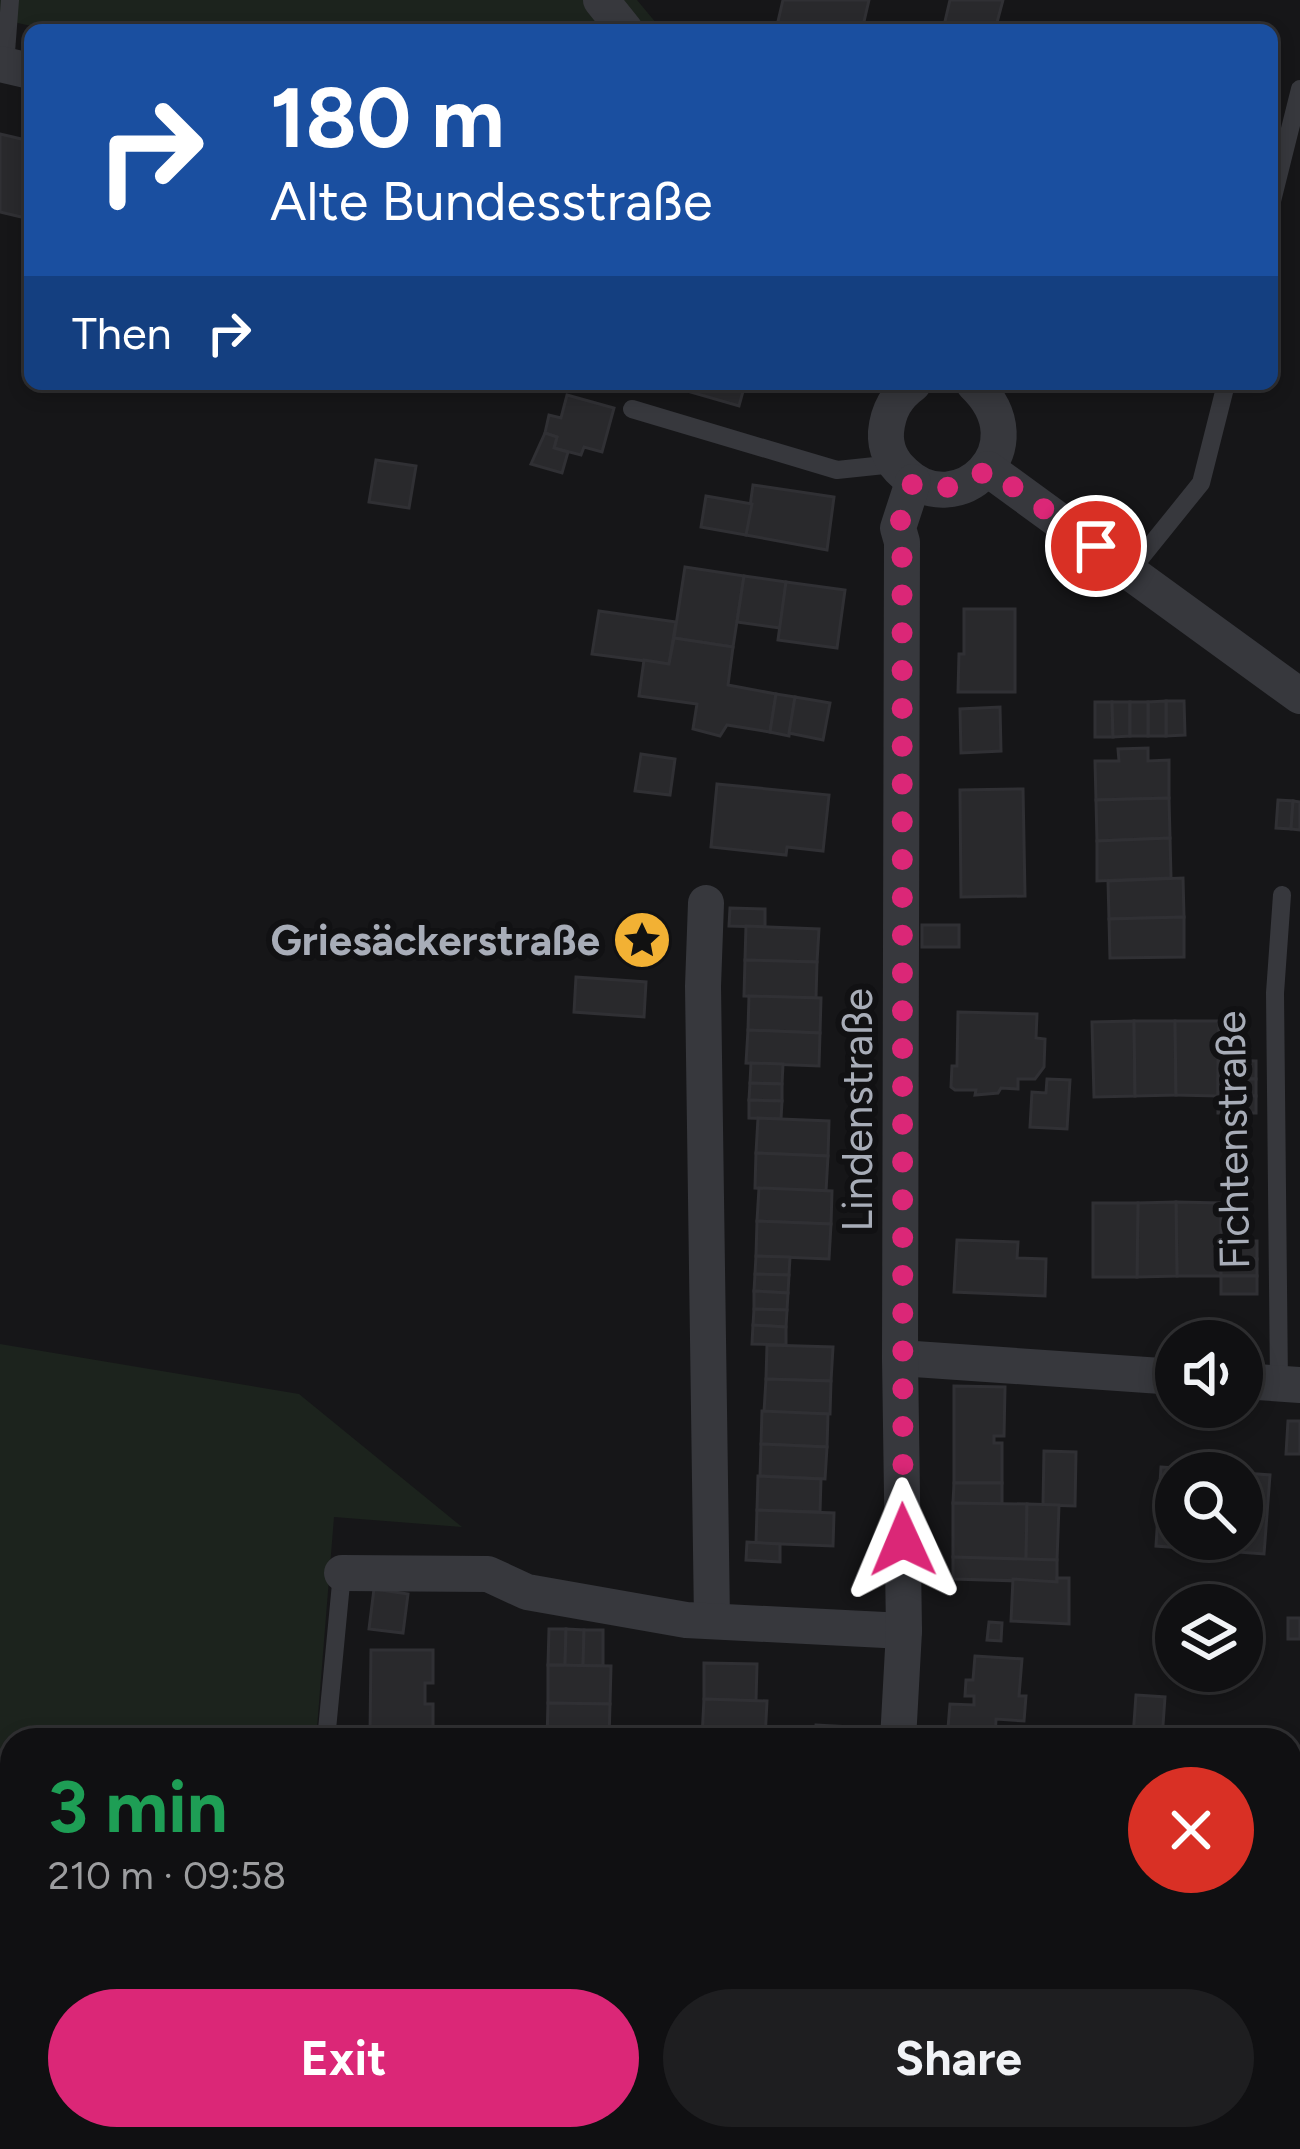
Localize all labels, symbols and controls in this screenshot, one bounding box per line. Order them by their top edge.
text: 180 m [270,67,505,168]
icon: right [72,72,228,228]
text: Alte Bundesstraße [270,169,712,234]
icon: right [196,300,262,366]
text: Then [72,306,172,360]
pin [1045,495,1147,597]
icon: arrive [1063,513,1129,579]
place icon: Griesäckerstraße [611,909,673,971]
place label: Griesäckerstraße [271,915,600,966]
street label: Lindenstraße [832,988,883,1232]
street label: Fichtenstraße [1205,1010,1260,1270]
map controls [1155,1320,1263,1692]
button: sound [1155,1320,1263,1428]
button: search [1155,1452,1263,1560]
position arrow [840,1477,966,1603]
button: layers [1155,1584,1263,1692]
text: 3 min [48,1764,228,1850]
button: close [1128,1767,1254,1893]
text: 210 m · 09:58 [48,1852,286,1899]
button: Exit [48,1989,639,2127]
button: Share [663,1989,1254,2127]

